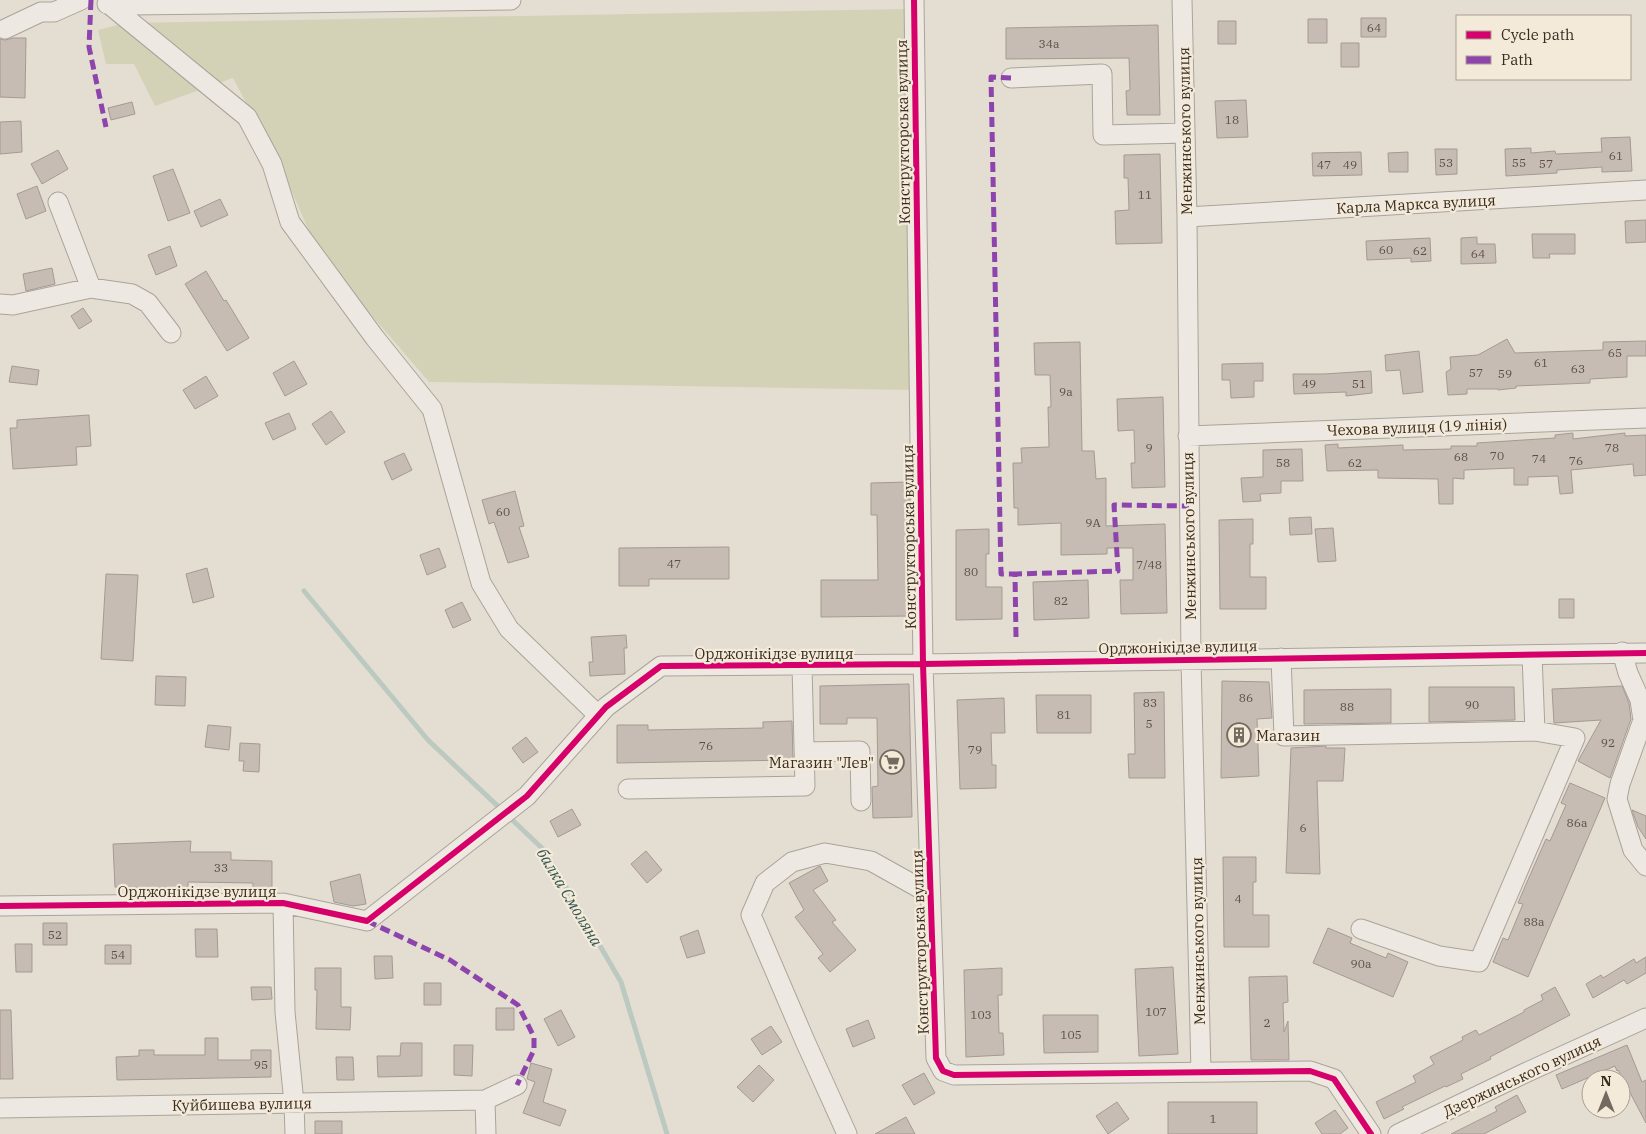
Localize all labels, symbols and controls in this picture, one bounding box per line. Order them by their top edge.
legend [1456,15,1631,80]
house number: 64 [1367,20,1381,35]
text: Cycle path [1501,25,1574,44]
house number: 34а [1039,36,1060,51]
street label: Конструкторська вулиця [892,39,914,225]
street label: Менжинського вулиця [1174,47,1196,215]
text: Path [1501,50,1533,69]
house number: 18 [1225,112,1239,127]
house number: 61 [1609,148,1623,163]
house number: 53 [1439,155,1453,170]
house number: 55 [1512,155,1526,170]
house number: 57 [1539,156,1553,171]
house number: 47 [1317,157,1331,172]
house number: 49 [1343,157,1357,172]
house number: 11 [1138,187,1152,202]
street label: Карла Маркса вулиця [1336,190,1496,218]
house number: 60 [1379,242,1393,257]
house number: 62 [1413,243,1427,258]
house number: 64 [1471,246,1485,261]
house number: 65 [1608,345,1622,360]
house number: 61 [1534,355,1548,370]
house number: 63 [1571,361,1585,376]
house number: 57 [1469,365,1483,380]
house number: 59 [1498,366,1512,381]
house number: 49 [1302,376,1316,391]
house number: 51 [1352,376,1366,391]
house number: 9а [1059,384,1073,399]
street label: Чехова вулиця (19 лiнiя) [1326,414,1508,440]
house number: 9 [1145,440,1153,455]
house number: 78 [1605,440,1619,455]
street label: Конструкторська вулиця [898,444,920,630]
house number: 70 [1490,448,1504,463]
house number: 68 [1454,449,1468,464]
house number: 74 [1532,451,1546,466]
street label: Менжинського вулиця [1178,452,1200,620]
house number: 76 [1569,453,1583,468]
house number: 58 [1276,455,1290,470]
house number: 62 [1348,455,1362,470]
house number: 60 [496,504,510,519]
house number: 9А [1085,515,1101,530]
house number: 47 [667,556,681,571]
house number: 7/48 [1136,557,1162,572]
house number: 80 [964,564,978,579]
house number: 82 [1054,593,1068,608]
street label: Орджонікідзе вулиця [1098,636,1258,658]
street label: Орджонікідзе вулиця [694,644,854,663]
house number: 86 [1239,690,1253,705]
house number: 83 [1143,695,1157,710]
house number: 90 [1465,697,1479,712]
house number: 88 [1340,699,1354,714]
house number: 81 [1057,707,1071,722]
house number: 5 [1145,716,1153,731]
building icon: Магазин [1226,722,1252,748]
place label: Магазин [1256,726,1320,745]
house number: 92 [1601,735,1615,750]
house number: 76 [699,738,713,753]
house number: 79 [968,742,982,757]
supermarket icon: Магазин "Лев" [879,749,905,775]
place label: Магазин "Лев" [769,753,874,772]
house number: 86а [1567,815,1588,830]
house number: 6 [1299,820,1307,835]
water label: балка Смоляна [533,844,607,950]
street label: Конструкторська вулиця [907,849,933,1035]
street label: Менжинського вулиця [1187,857,1209,1025]
house number: 33 [214,860,228,875]
street label: Орджонікідзе вулиця [117,882,277,901]
house number: 4 [1234,891,1242,906]
house number: 88а [1524,914,1545,929]
house number: 52 [48,927,62,942]
house number: 54 [111,947,125,962]
house number: 90а [1351,956,1372,971]
house number: 107 [1145,1004,1167,1019]
house number: 103 [970,1007,992,1022]
house number: 2 [1263,1015,1271,1030]
house number: 105 [1060,1027,1082,1042]
street label: Дзержинського вулиця [1440,1031,1604,1121]
house number: 95 [254,1057,268,1072]
north arrow [1581,1069,1631,1119]
text: N [1600,1072,1612,1090]
street label: Куйбишева вулиця [172,1093,312,1115]
house number: 1 [1209,1111,1217,1126]

